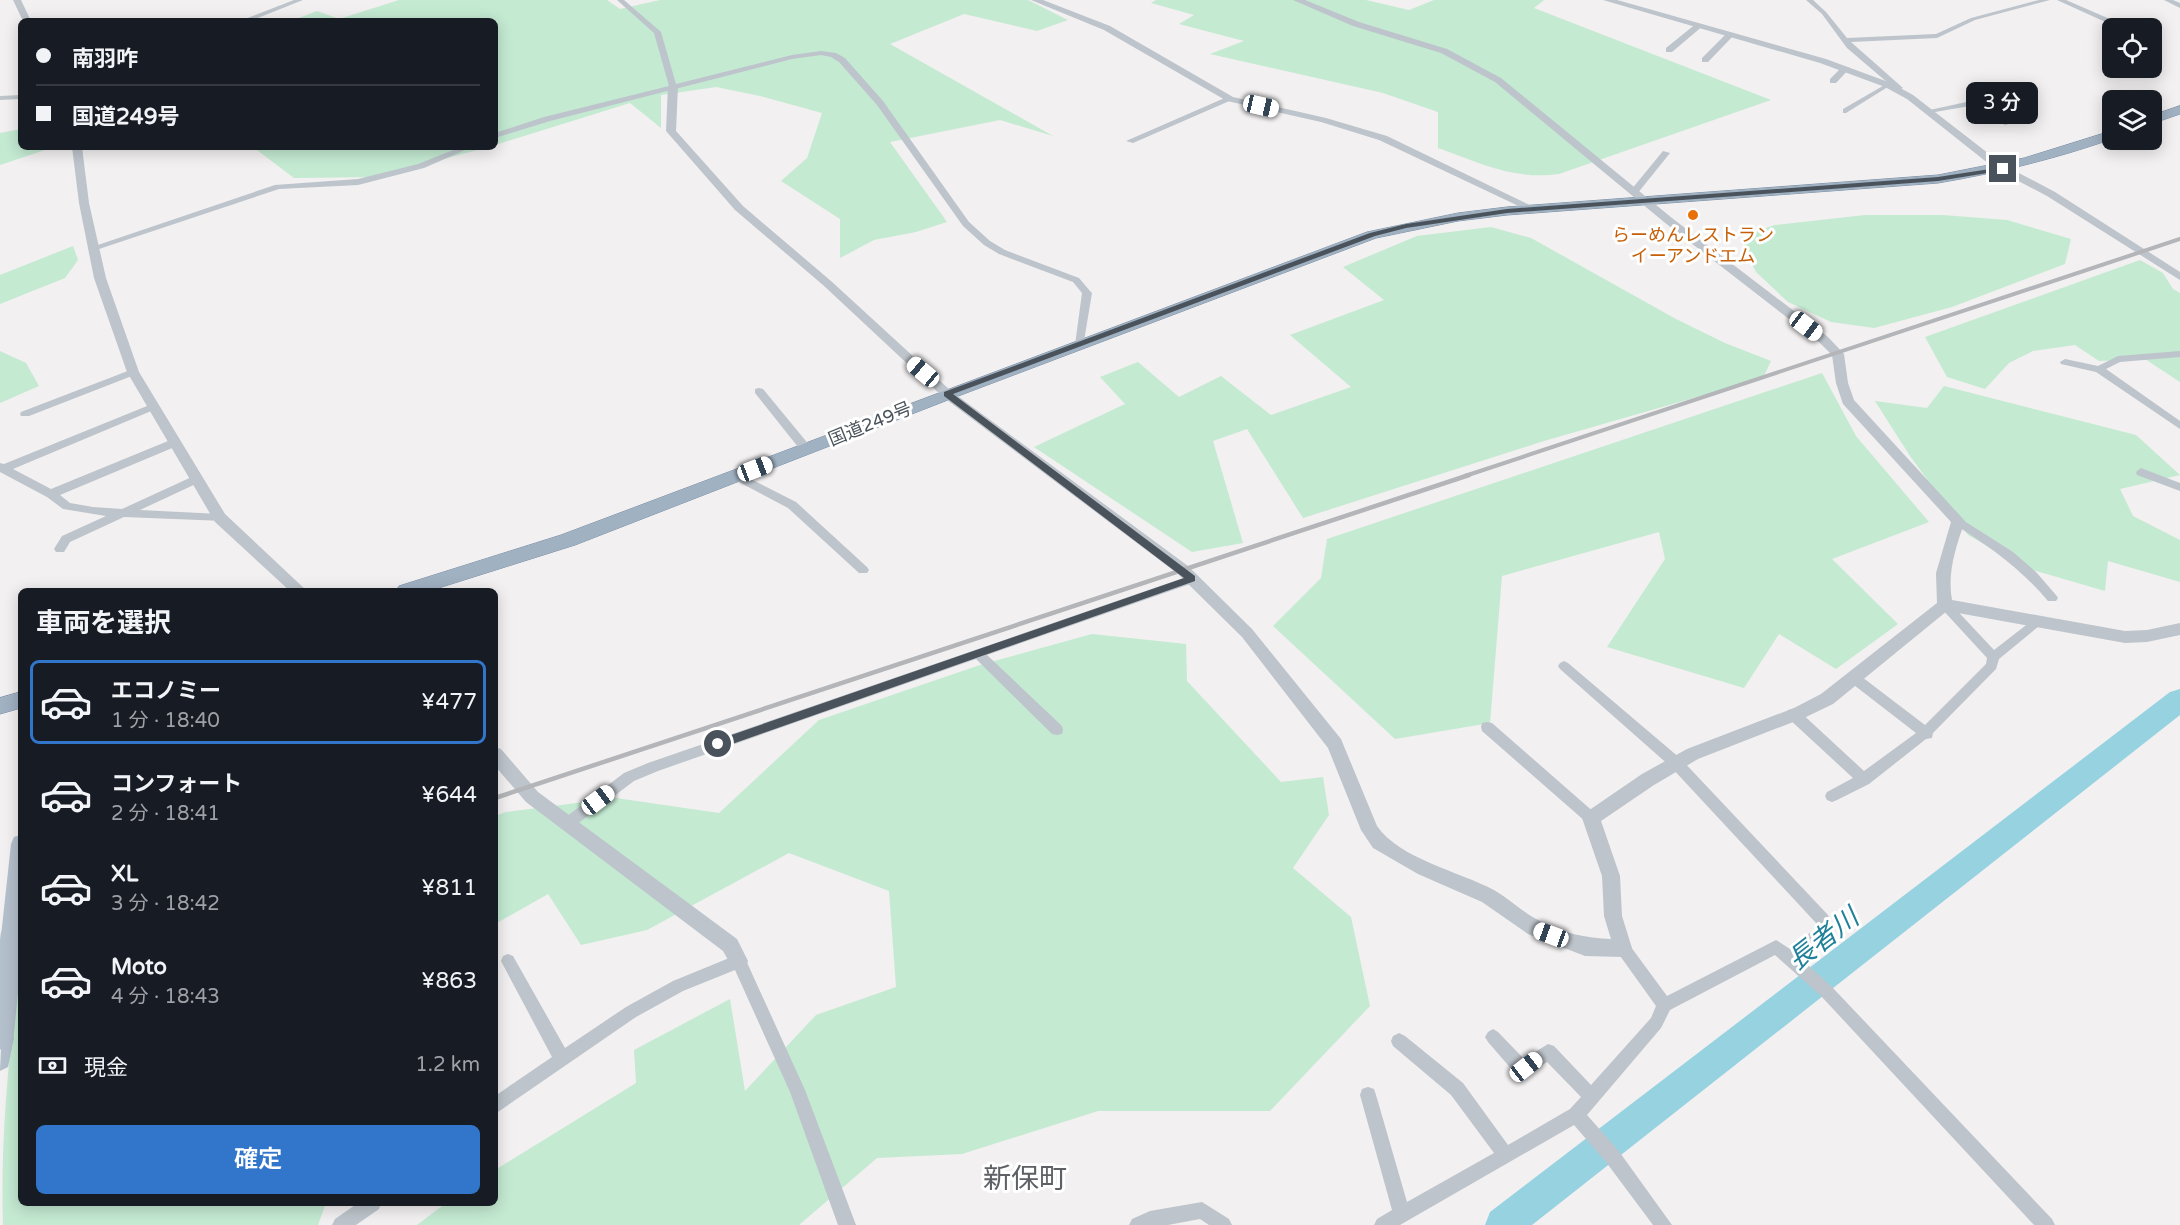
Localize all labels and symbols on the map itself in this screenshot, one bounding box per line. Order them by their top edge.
callout: 3 分 [1967,82,2039,124]
car [1241,93,1281,119]
route end [1989,155,2016,182]
marker: らーめんレストラン イーアンドエム [1686,208,1700,222]
place label: らーめんレストラン イーアンドエム [1612,224,1774,267]
car [1786,308,1826,344]
car [903,354,943,390]
street label: 国道249号 [825,397,915,451]
car [735,454,775,484]
route start [704,730,731,757]
car [578,782,618,818]
water label: 長者川 [1781,900,1868,977]
car [1531,920,1571,950]
car [1506,1049,1546,1085]
district label: 新保町 [983,1162,1067,1196]

